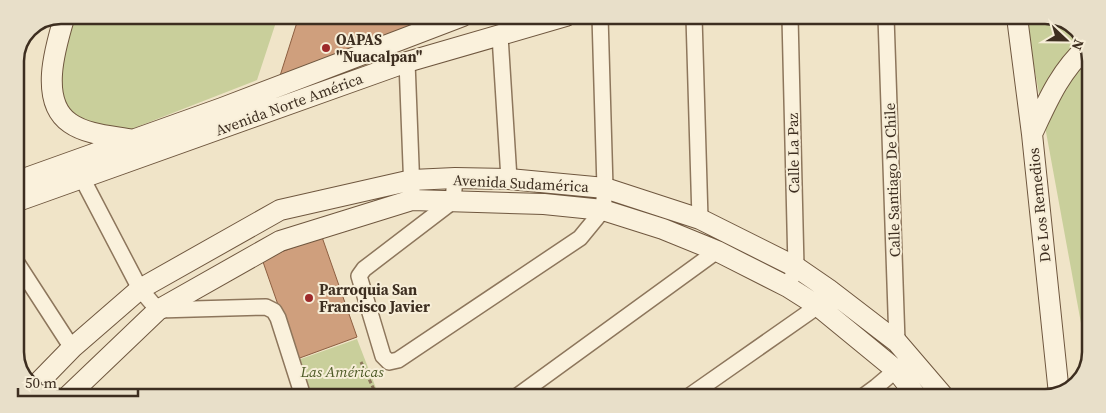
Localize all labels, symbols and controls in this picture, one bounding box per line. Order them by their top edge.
north arrow [1041,15,1091,65]
place label: OAPAS "Nuacalpan" [336,29,423,67]
text: N [1067,36,1089,53]
marker: OAPAS "Nuacalpan" [320,42,332,54]
street label: Avenida Norte América [212,67,366,140]
street label: Calle Santiago De Chile [879,102,905,258]
street label: Calle La Paz [782,112,804,193]
street label: De Los Remedios [1023,147,1055,263]
street label: Avenida Sudamérica [453,169,590,197]
place label: Parroquia San Francisco Javier [319,279,430,317]
marker: Parroquia San Francisco Javier [303,292,315,304]
park label: Las Américas [299,361,384,382]
scale bar [18,366,138,398]
text: 50 m [25,372,57,393]

